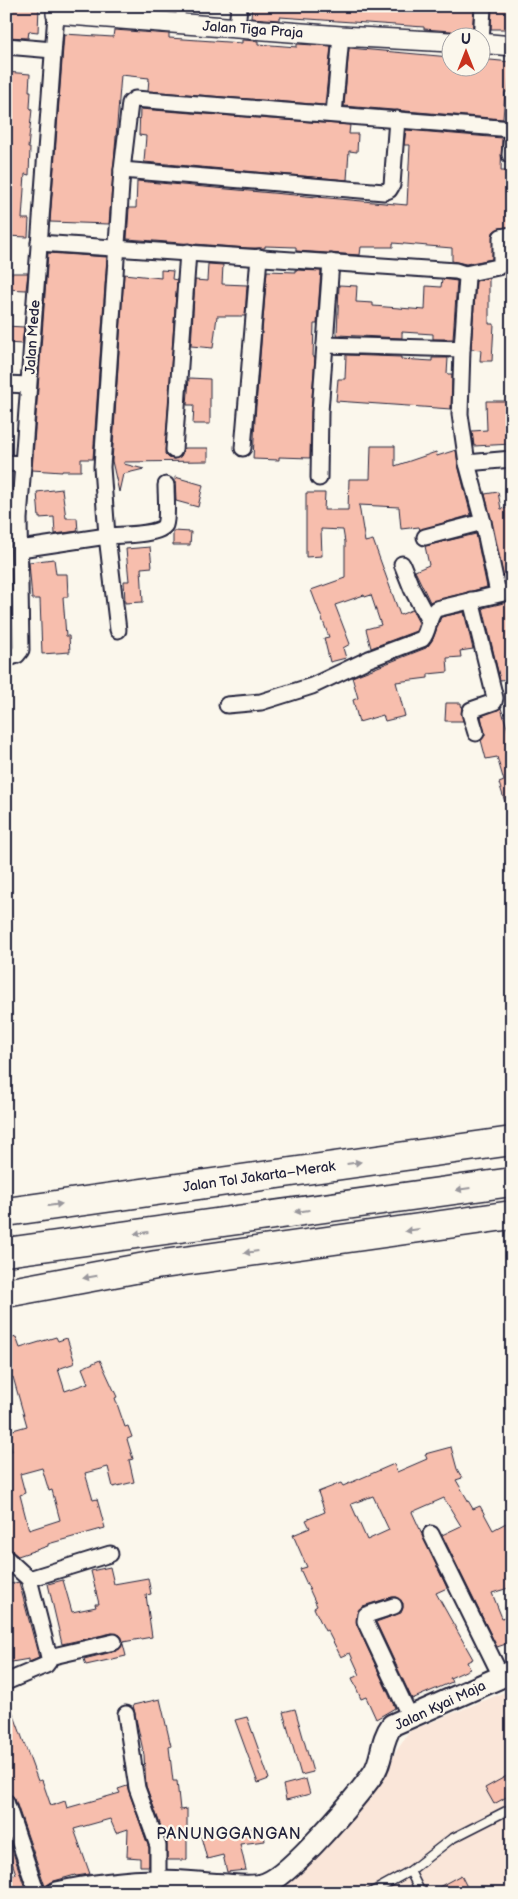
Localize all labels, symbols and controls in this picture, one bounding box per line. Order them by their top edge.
street label: Jalan Tiga Praja [202,18,304,42]
north arrow [440,28,490,78]
text: U [461,31,471,48]
street label: Jalan Mede [21,299,44,375]
street label: Jalan Tol Jakarta–Merak [182,1157,337,1196]
one-way arrow [346,1159,362,1167]
one-way arrow [455,1185,471,1193]
one-way arrow [47,1201,63,1209]
one-way arrow [294,1207,310,1215]
one-way arrow [403,1226,419,1234]
one-way arrow [133,1229,149,1237]
one-way arrow [242,1248,258,1256]
one-way arrow [82,1273,98,1281]
street label: Jalan Kyai Maja [392,1677,489,1734]
district label: PANUNGGANGAN [156,1825,302,1844]

